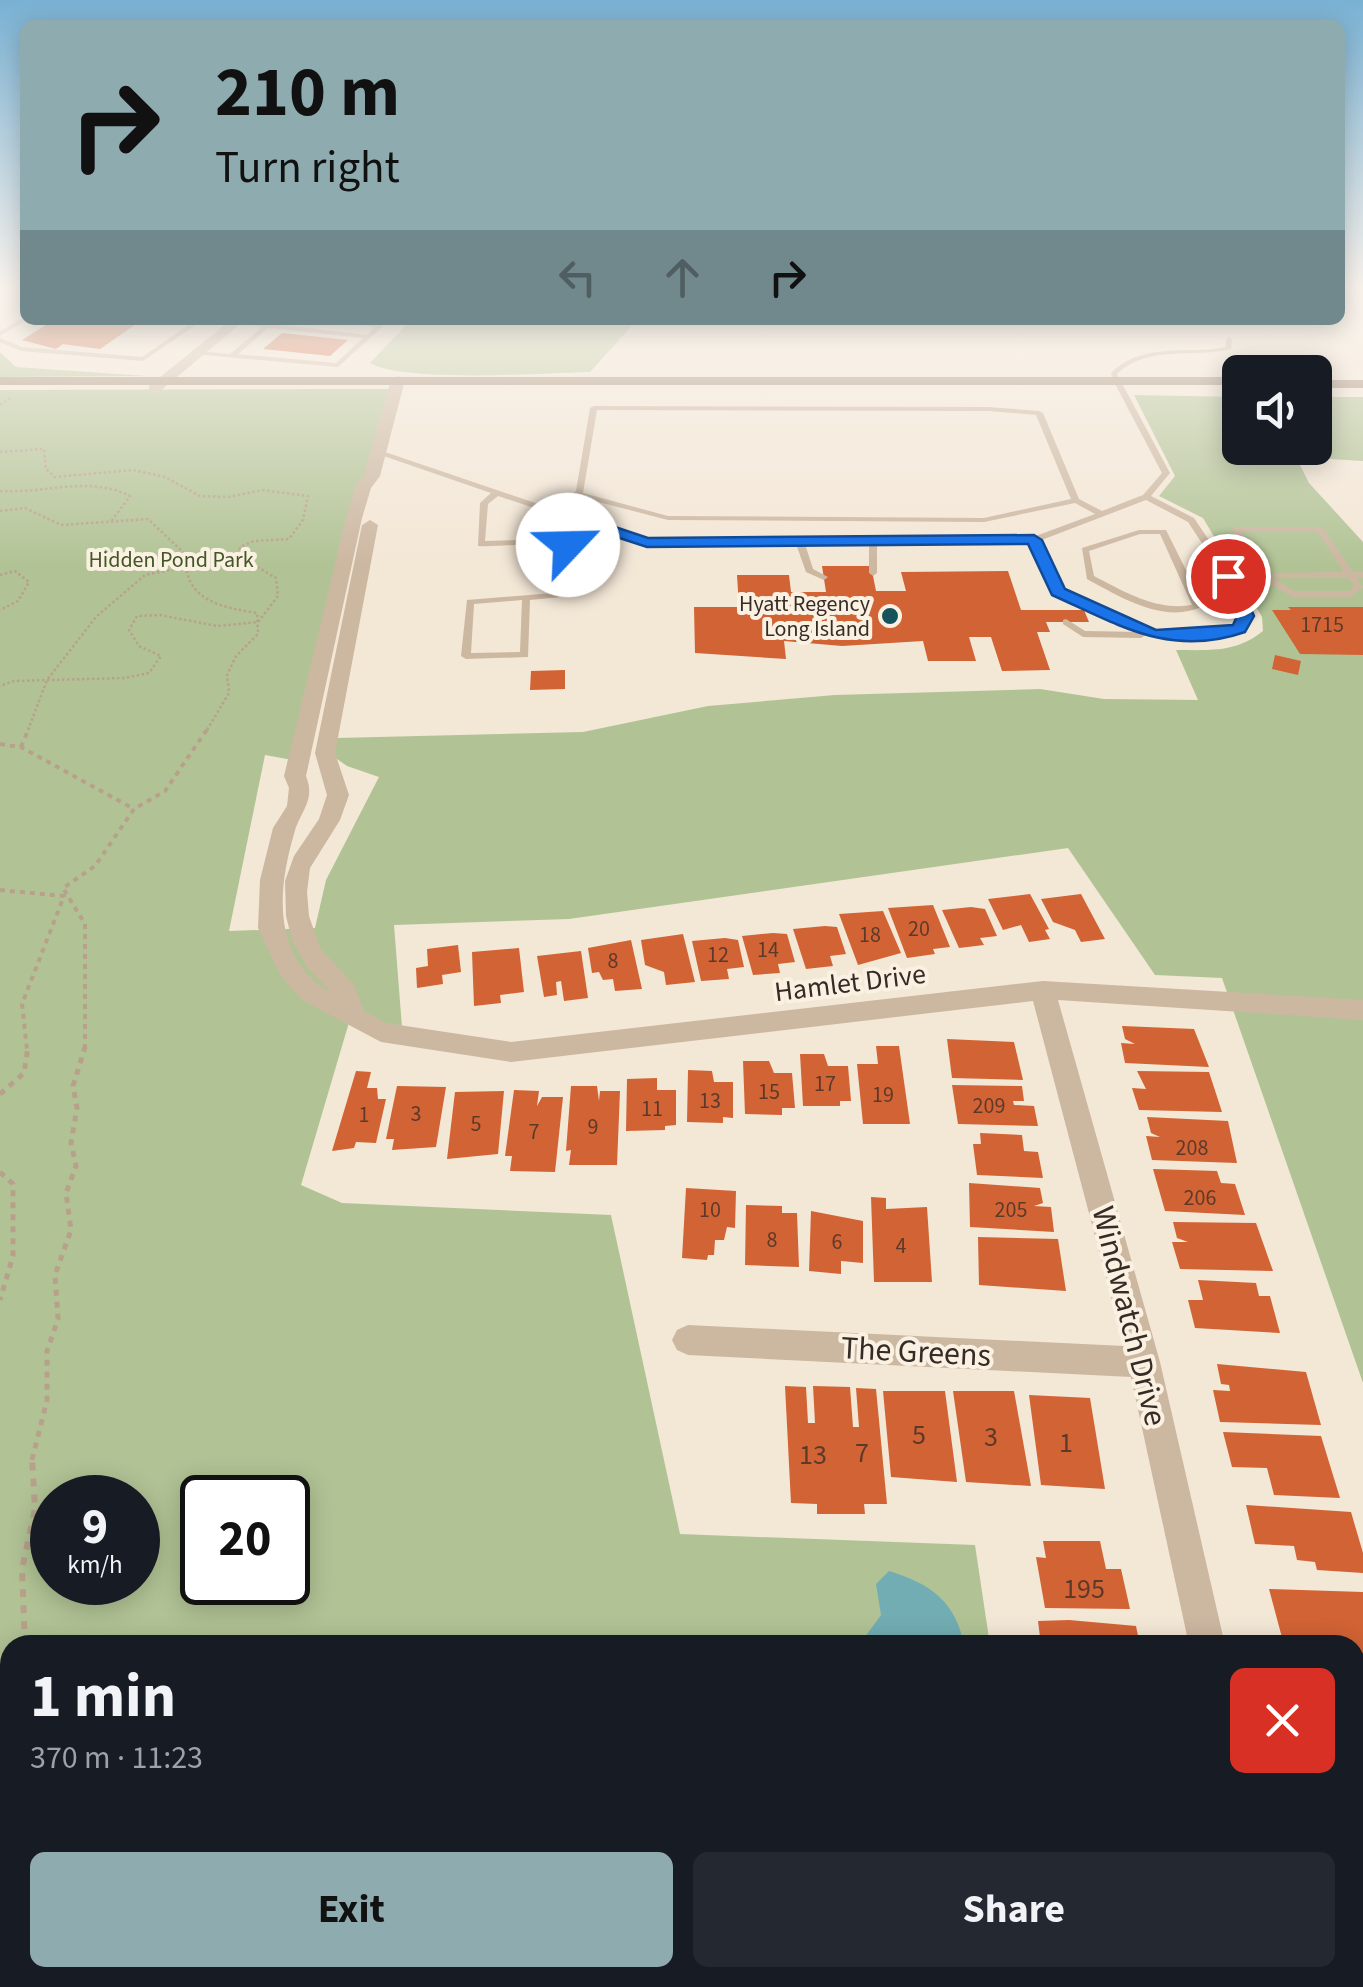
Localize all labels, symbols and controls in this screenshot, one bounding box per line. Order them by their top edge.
text: 210 m [215,43,400,143]
icon: right [50,60,180,190]
text: Turn right [215,136,400,200]
icon: left [550,250,605,305]
icon: ahead [655,250,710,305]
icon: right [760,250,815,305]
map controls [1222,355,1332,465]
button: sound [1222,355,1332,465]
position arrow [516,493,620,597]
pin [1186,534,1271,619]
park label: Hidden Pond Park [88,544,254,576]
icon: arrive [1201,549,1256,604]
place label: Hyatt Regency Long Island [739,588,871,645]
marker: Hyatt Regency Long Island [879,605,901,627]
house number: 1715 [1300,609,1344,641]
house number: 20 [908,913,930,945]
house number: 18 [859,919,881,951]
house number: 14 [757,934,779,966]
house number: 12 [707,939,729,971]
house number: 8 [608,945,619,977]
street label: Hamlet Drive [772,954,928,1012]
house number: 17 [814,1068,836,1100]
house number: 15 [758,1076,780,1108]
house number: 19 [872,1079,894,1111]
house number: 13 [699,1085,721,1117]
house number: 209 [973,1090,1005,1122]
house number: 11 [641,1093,663,1125]
house number: 3 [411,1098,421,1130]
house number: 1 [359,1099,369,1131]
house number: 5 [471,1108,481,1140]
house number: 9 [588,1111,598,1143]
house number: 7 [529,1116,540,1148]
house number: 208 [1176,1132,1208,1164]
house number: 206 [1184,1182,1216,1214]
house number: 10 [699,1194,721,1226]
house number: 205 [995,1194,1027,1226]
street label: Windwatch Drive [1080,1202,1179,1431]
house number: 8 [767,1224,778,1256]
house number: 6 [832,1226,843,1258]
house number: 4 [896,1230,907,1262]
street label: The Greens [840,1325,992,1379]
house number: 5 [912,1415,926,1455]
house number: 3 [984,1417,998,1457]
house number: 1 [1059,1423,1073,1463]
house number: 7 [855,1433,869,1473]
house number: 13 [799,1435,827,1475]
speed limit sign: 20 [180,1475,310,1605]
text: 9 [82,1492,108,1563]
text: km/h [67,1547,123,1583]
house number: 195 [1063,1569,1105,1609]
text: 1 min [30,1655,176,1740]
button: close [1230,1668,1335,1773]
text: 370 m · 11:23 [30,1735,203,1781]
button: Exit [30,1852,673,1967]
button: Share [693,1852,1335,1967]

